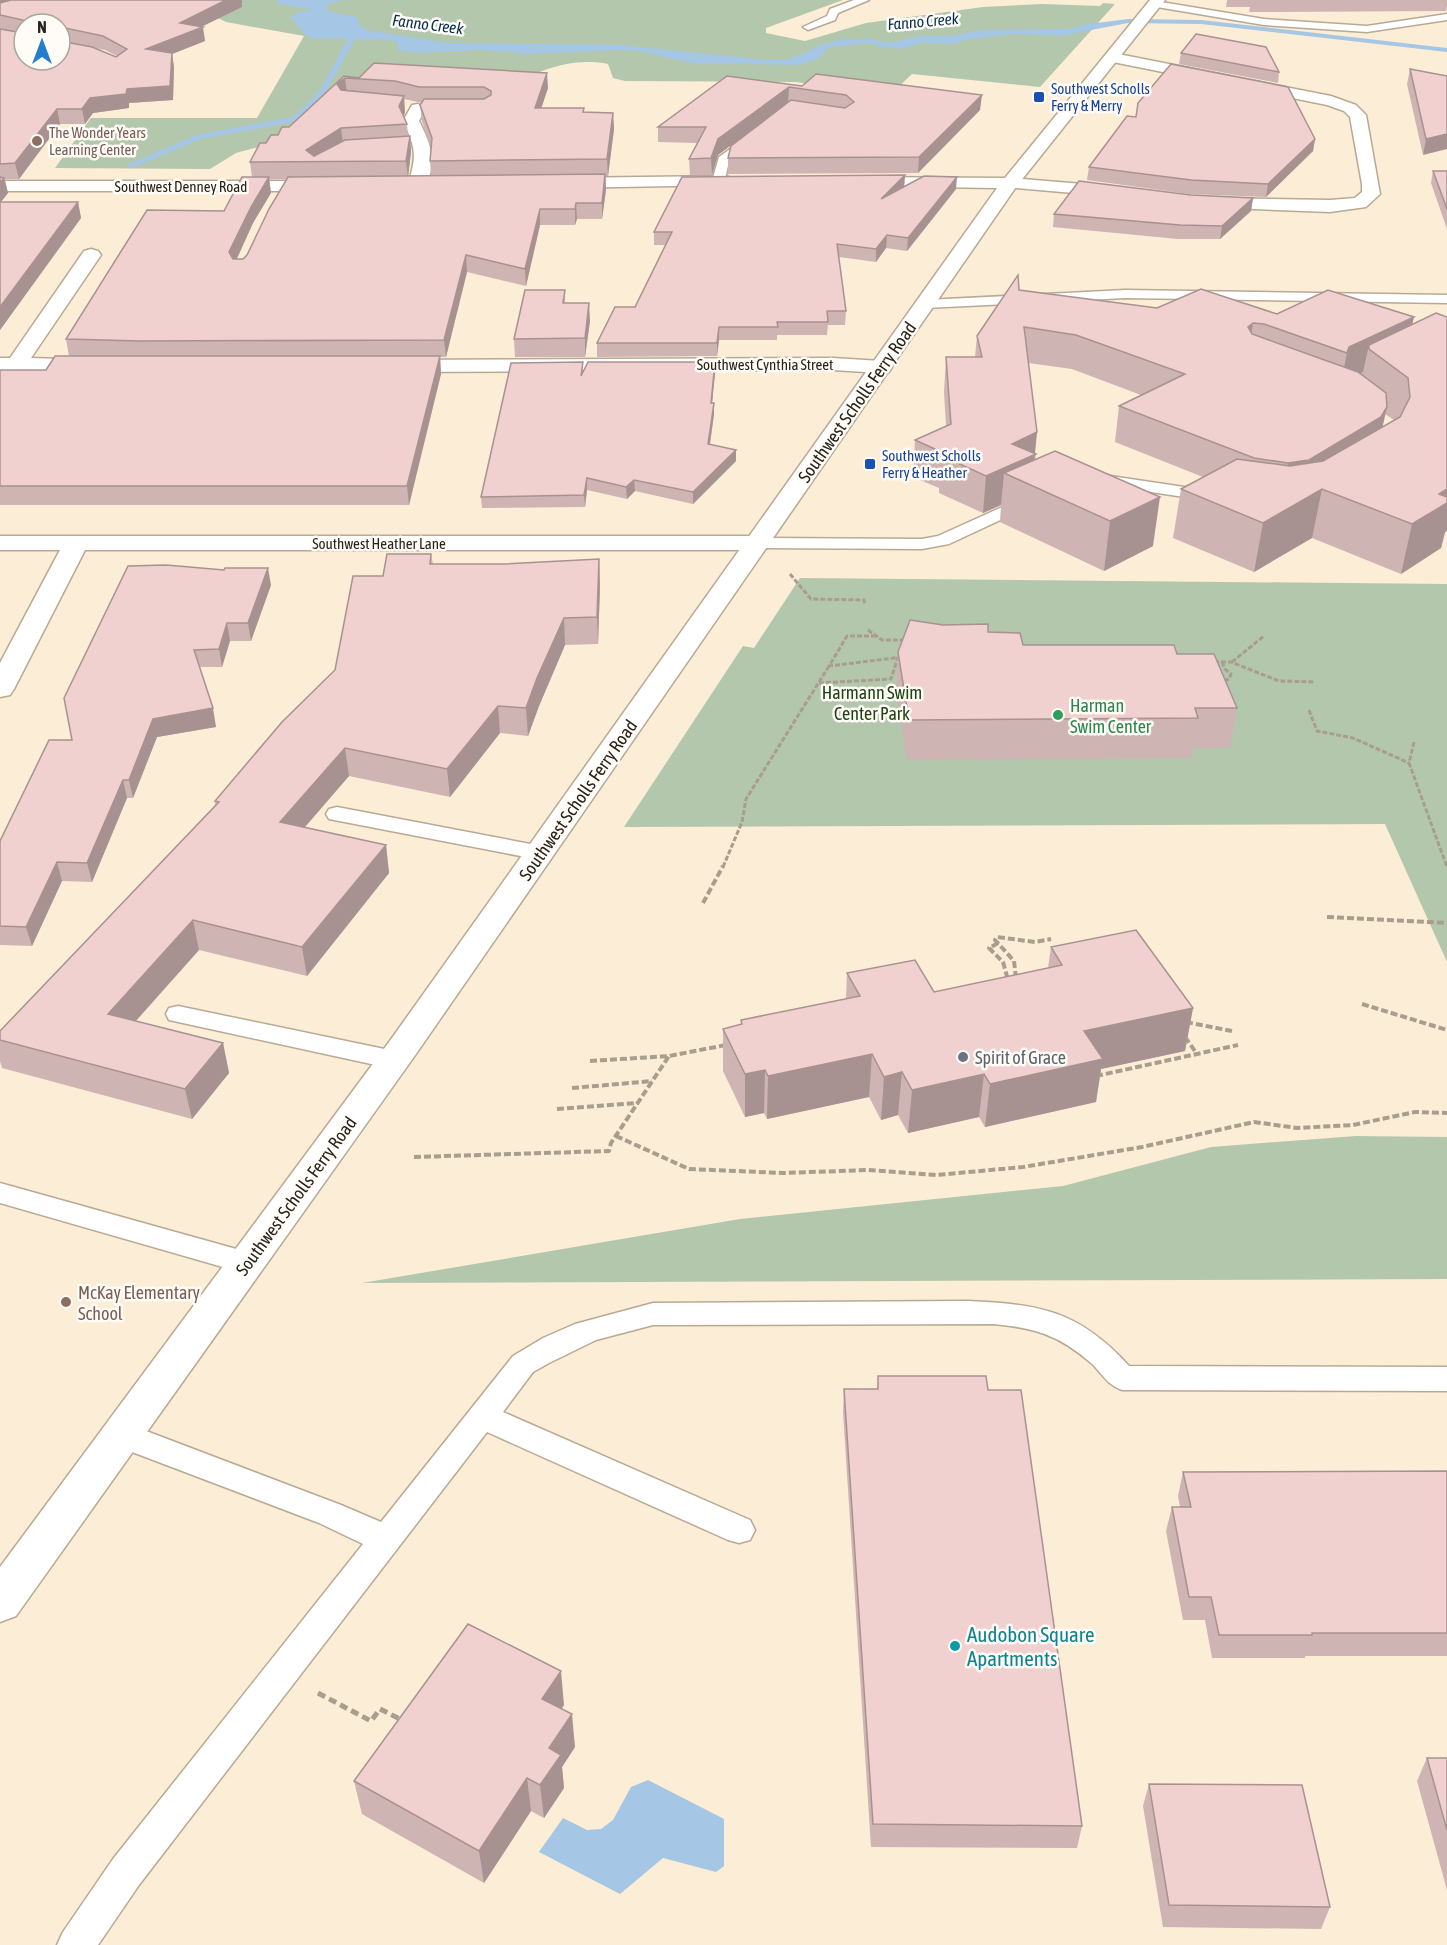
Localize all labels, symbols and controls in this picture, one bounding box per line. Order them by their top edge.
water label: Fanno Creek [887,9,960,33]
water label: Fanno Creek [391,11,466,37]
north arrow [12,12,72,72]
text: N [37,18,47,36]
place label: Southwest Scholls Ferry & Merry [1051,80,1150,114]
marker: Southwest Scholls Ferry & Merry [1032,90,1046,104]
place label: The Wonder Years Learning Center [49,124,146,158]
marker: The Wonder Years Learning Center [30,134,44,148]
street label: Southwest Denney Road [115,178,247,195]
street label: Southwest Scholls Ferry Road [794,318,920,486]
street label: Southwest Cynthia Street [697,356,833,373]
place label: Southwest Scholls Ferry & Heather [882,447,981,481]
marker: Southwest Scholls Ferry & Heather [863,457,877,471]
street label: Southwest Heather Lane [312,535,446,552]
park label: Harmann Swim Center Park [822,682,922,724]
place label: Harman Swim Center [1070,695,1152,737]
marker: Harman Swim Center [1051,708,1065,722]
street label: Southwest Scholls Ferry Road [515,716,641,884]
place label: Spirit of Grace [975,1047,1066,1068]
marker: Spirit of Grace [956,1050,970,1064]
street label: Southwest Scholls Ferry Road [231,1113,361,1279]
place label: McKay Elementary School [78,1282,200,1324]
marker: McKay Elementary School [59,1295,73,1309]
place label: Audobon Square Apartments [967,1622,1095,1670]
marker: Audobon Square Apartments [948,1639,962,1653]

